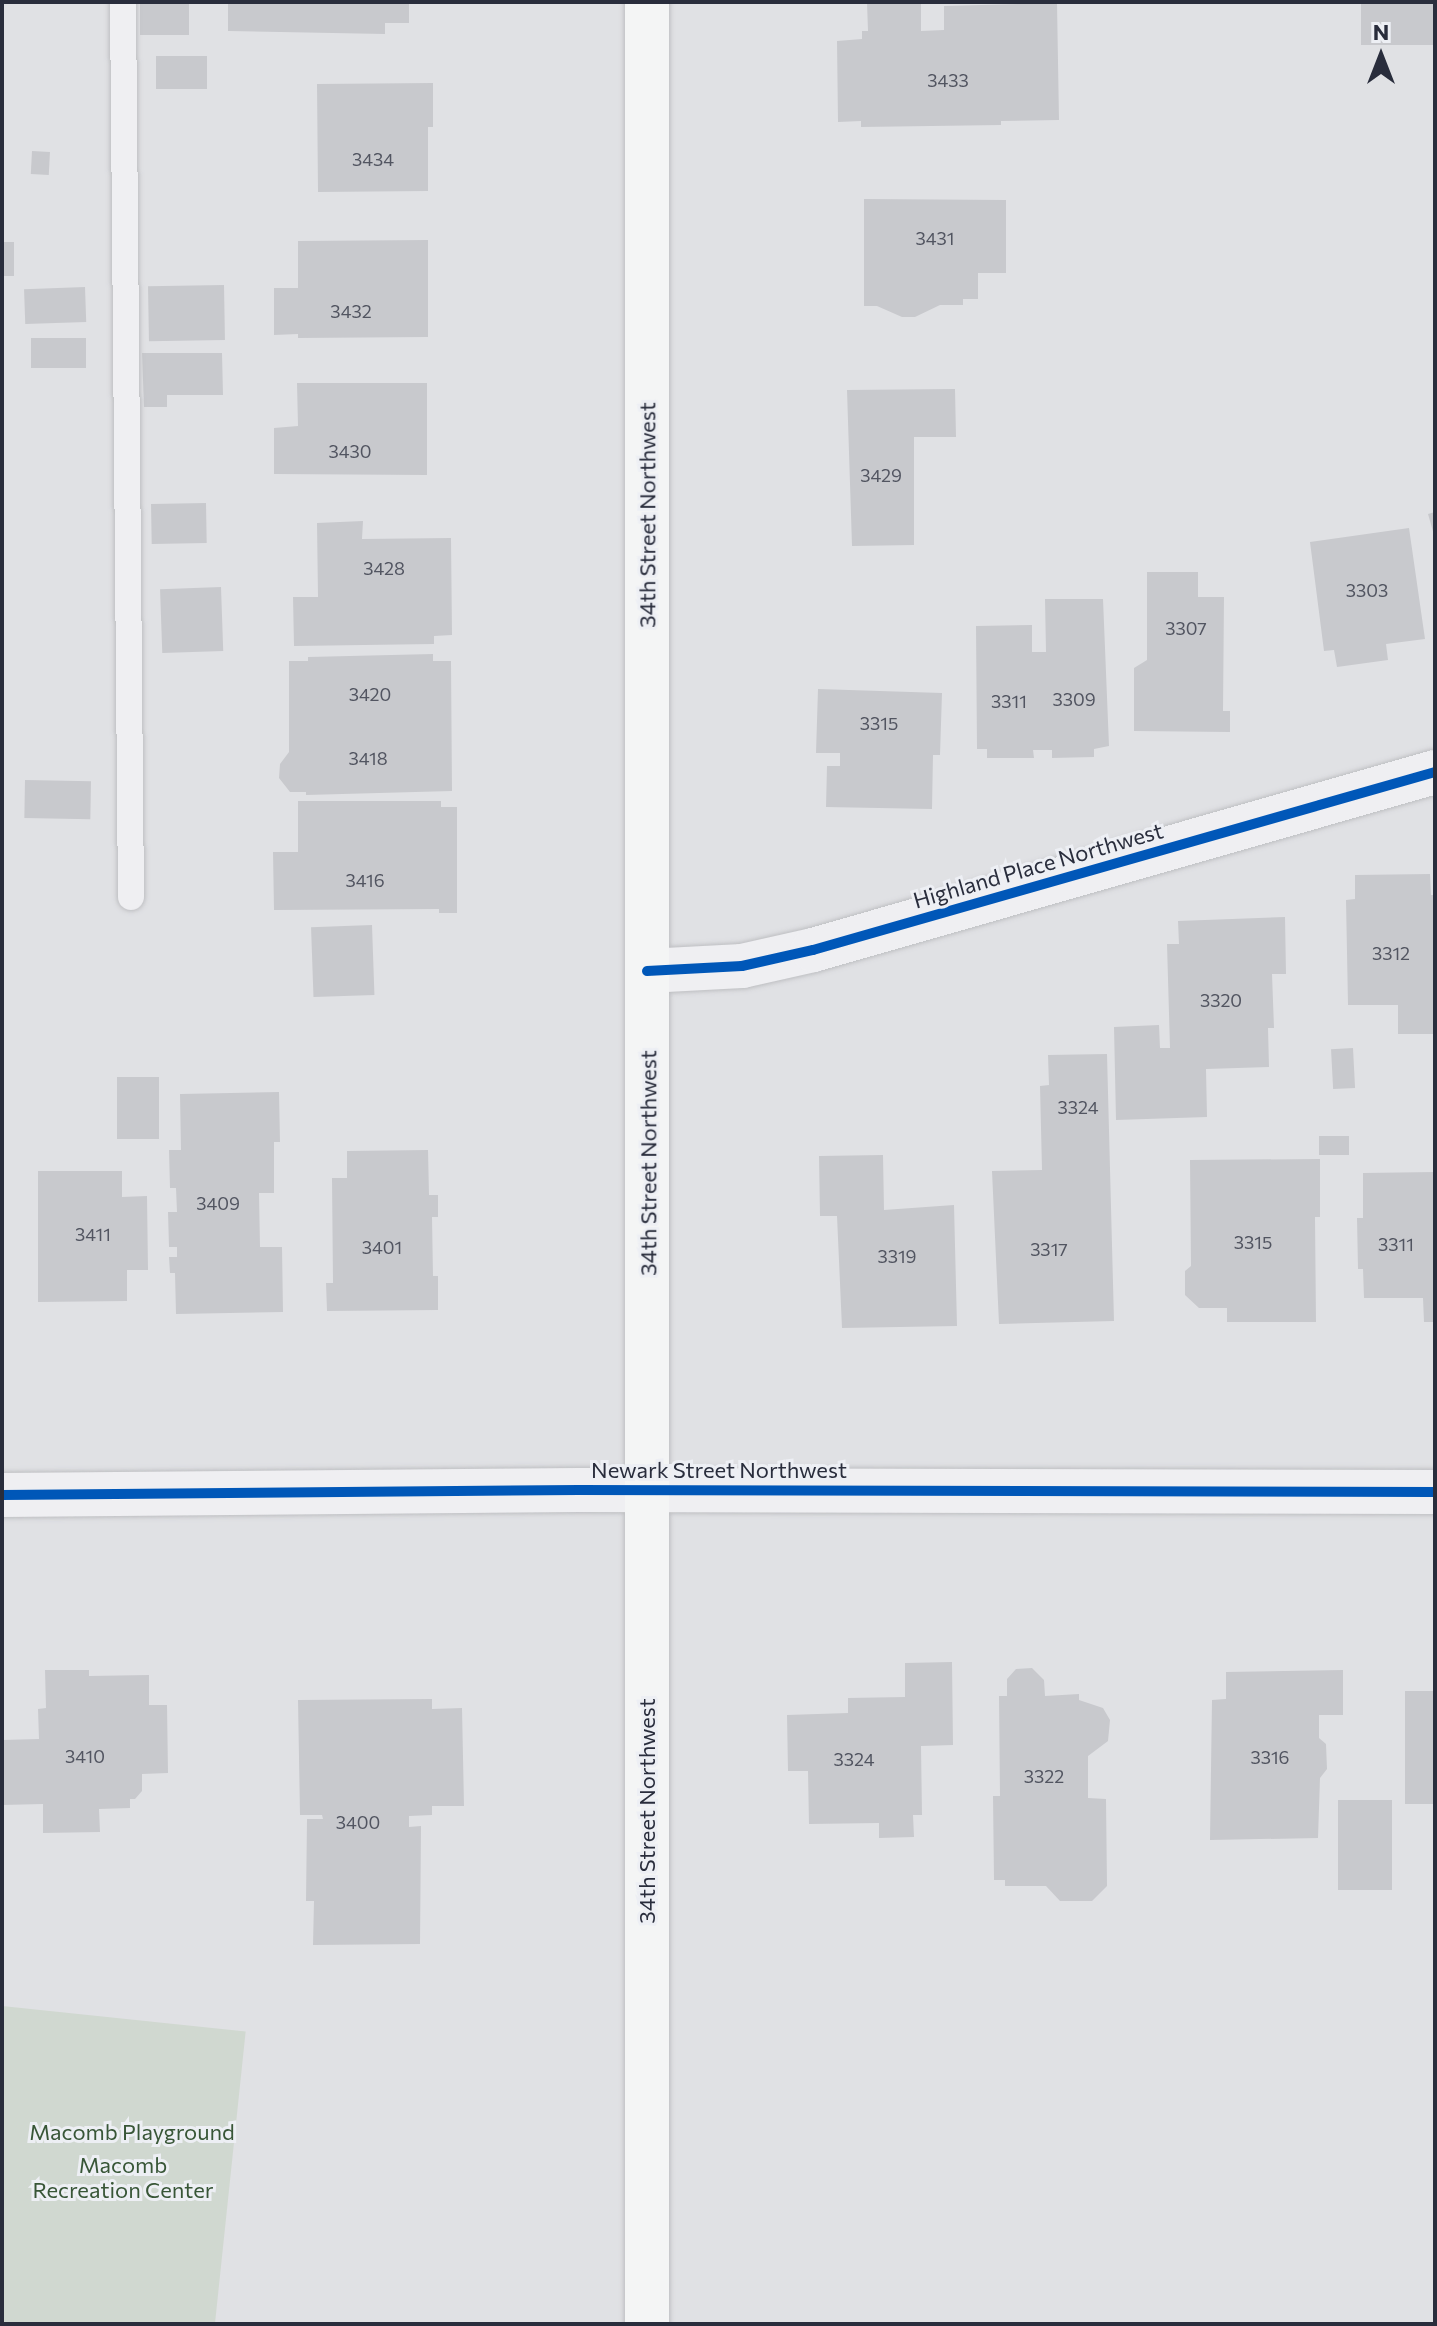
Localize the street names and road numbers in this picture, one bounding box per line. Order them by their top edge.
street label: 34th Street Northwest [634,402,660,628]
street label: Highland Place Northwest [910,817,1166,913]
street label: 34th Street Northwest [635,1050,661,1276]
street label: Newark Street Northwest [591,1457,847,1483]
street label: 34th Street Northwest [634,1698,660,1924]

